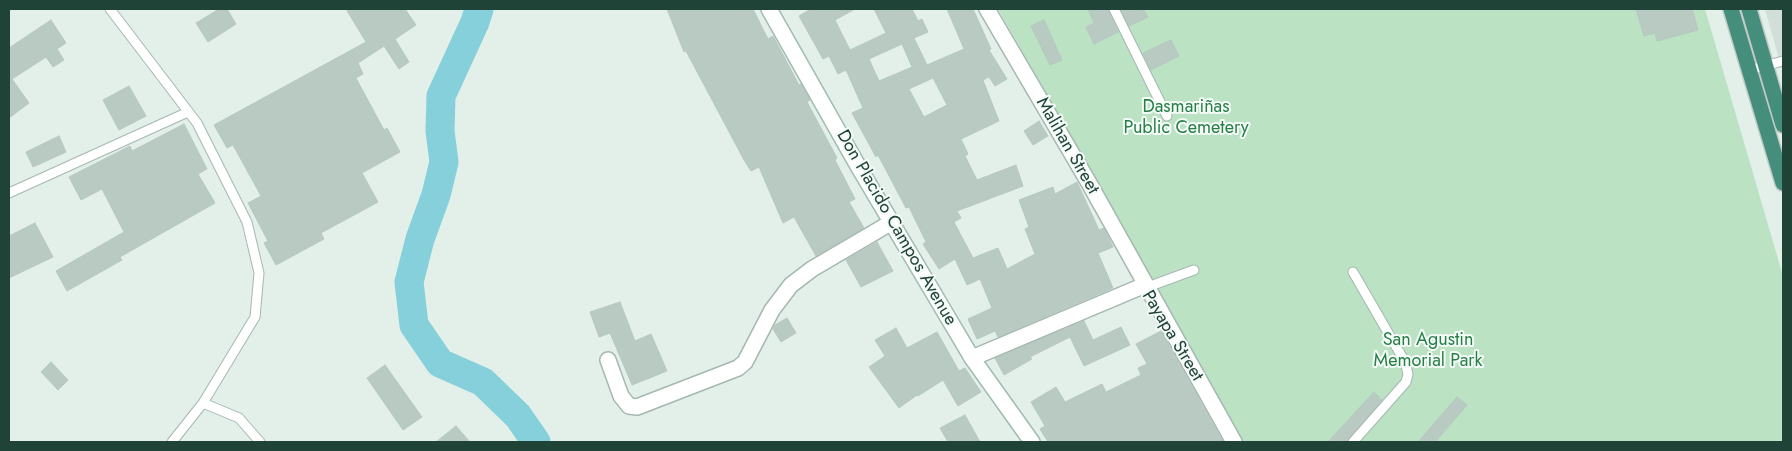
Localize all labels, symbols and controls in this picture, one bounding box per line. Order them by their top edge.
street label: Malihan Street [1031,94,1103,198]
park label: Dasmariñas Public Cemetery [1123,97,1249,140]
street label: Don Placido Campos Avenue [831,126,961,330]
street label: Payapa Street [1137,287,1207,385]
park label: San Agustin Memorial Park [1374,330,1482,372]

